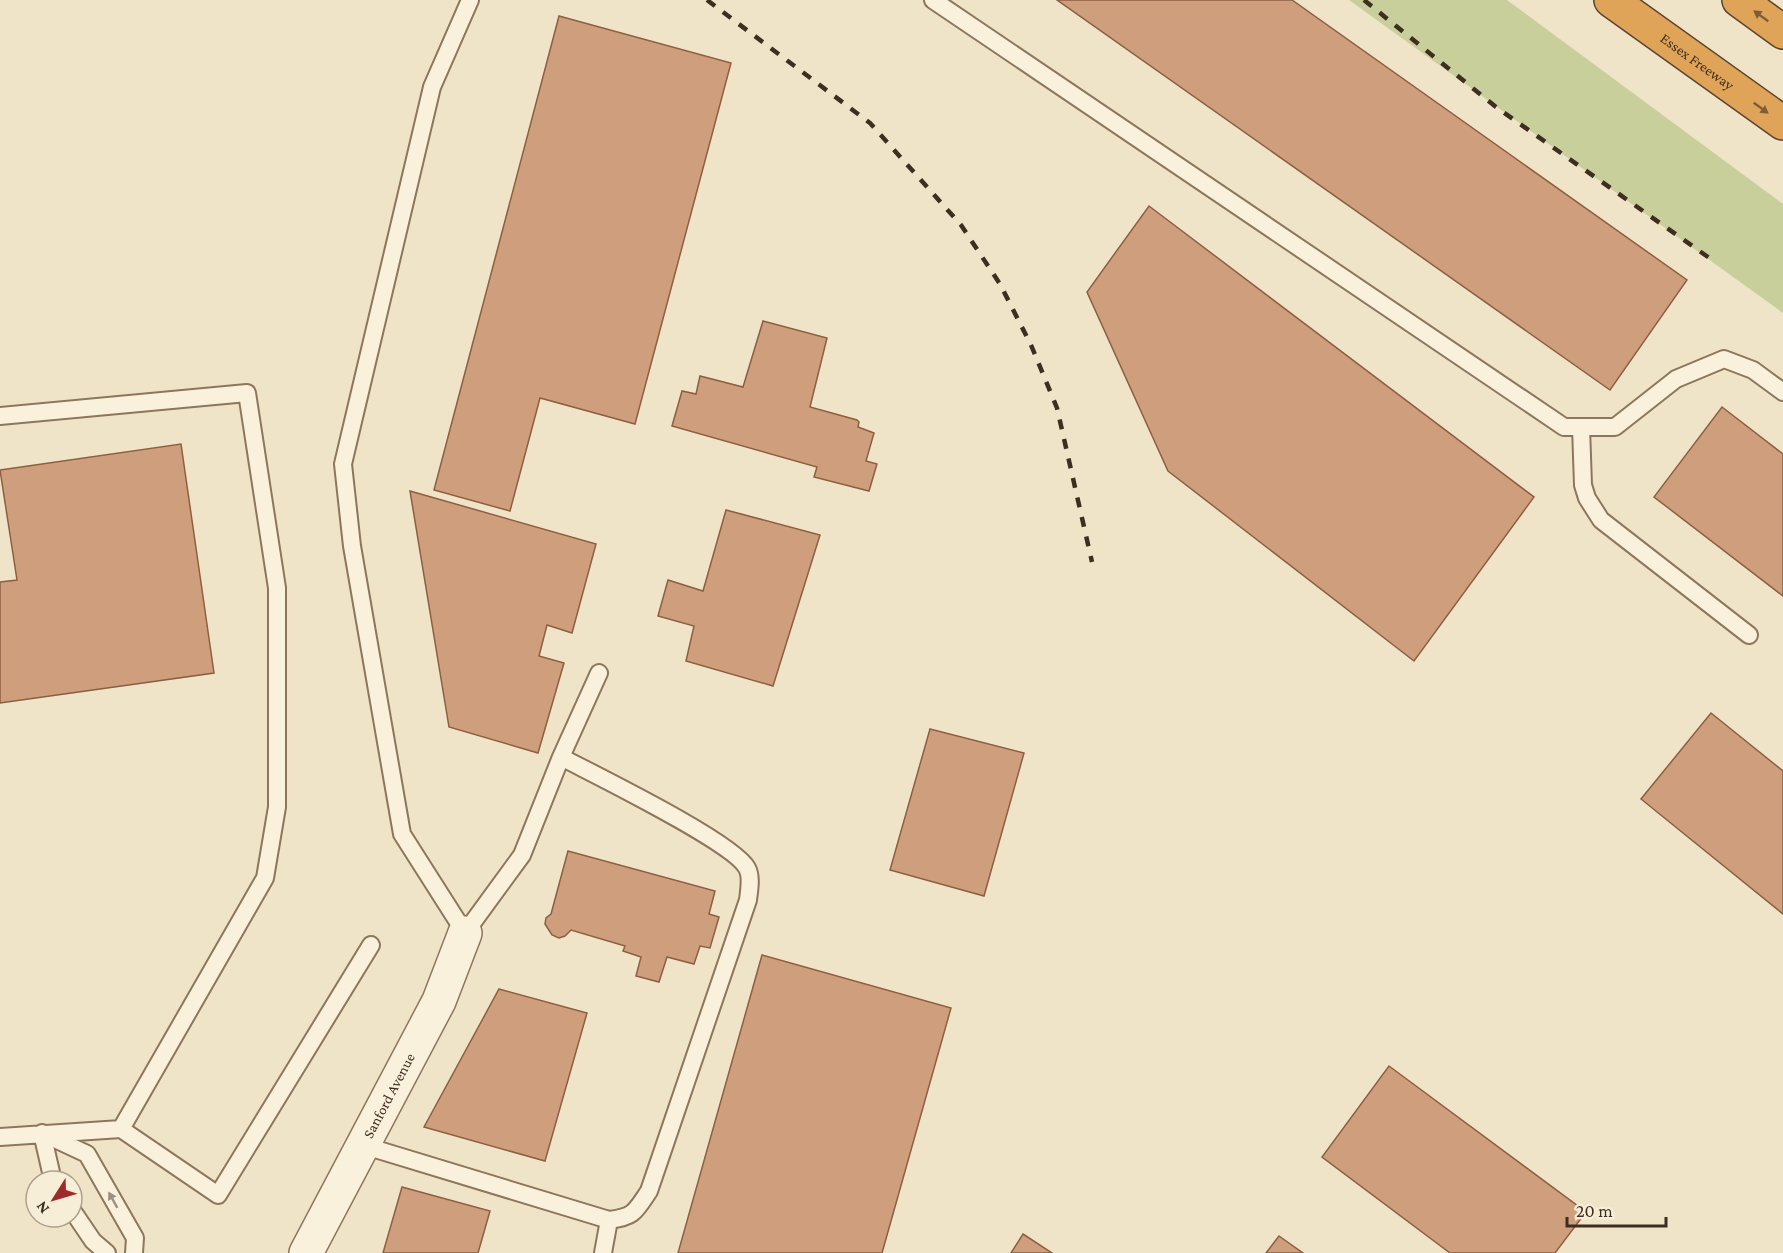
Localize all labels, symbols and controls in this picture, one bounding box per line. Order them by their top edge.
one-way arrow [1753,10,1769,22]
street label: Essex Freeway [1657,30,1737,94]
one-way arrow [1754,101,1769,113]
street label: Sanford Avenue [360,1050,418,1141]
north arrow [24,1169,84,1229]
scale bar [1567,1190,1666,1228]
one-way arrow [108,1191,118,1208]
text: N [32,1198,52,1217]
text: 20 m [1576,1201,1613,1221]

